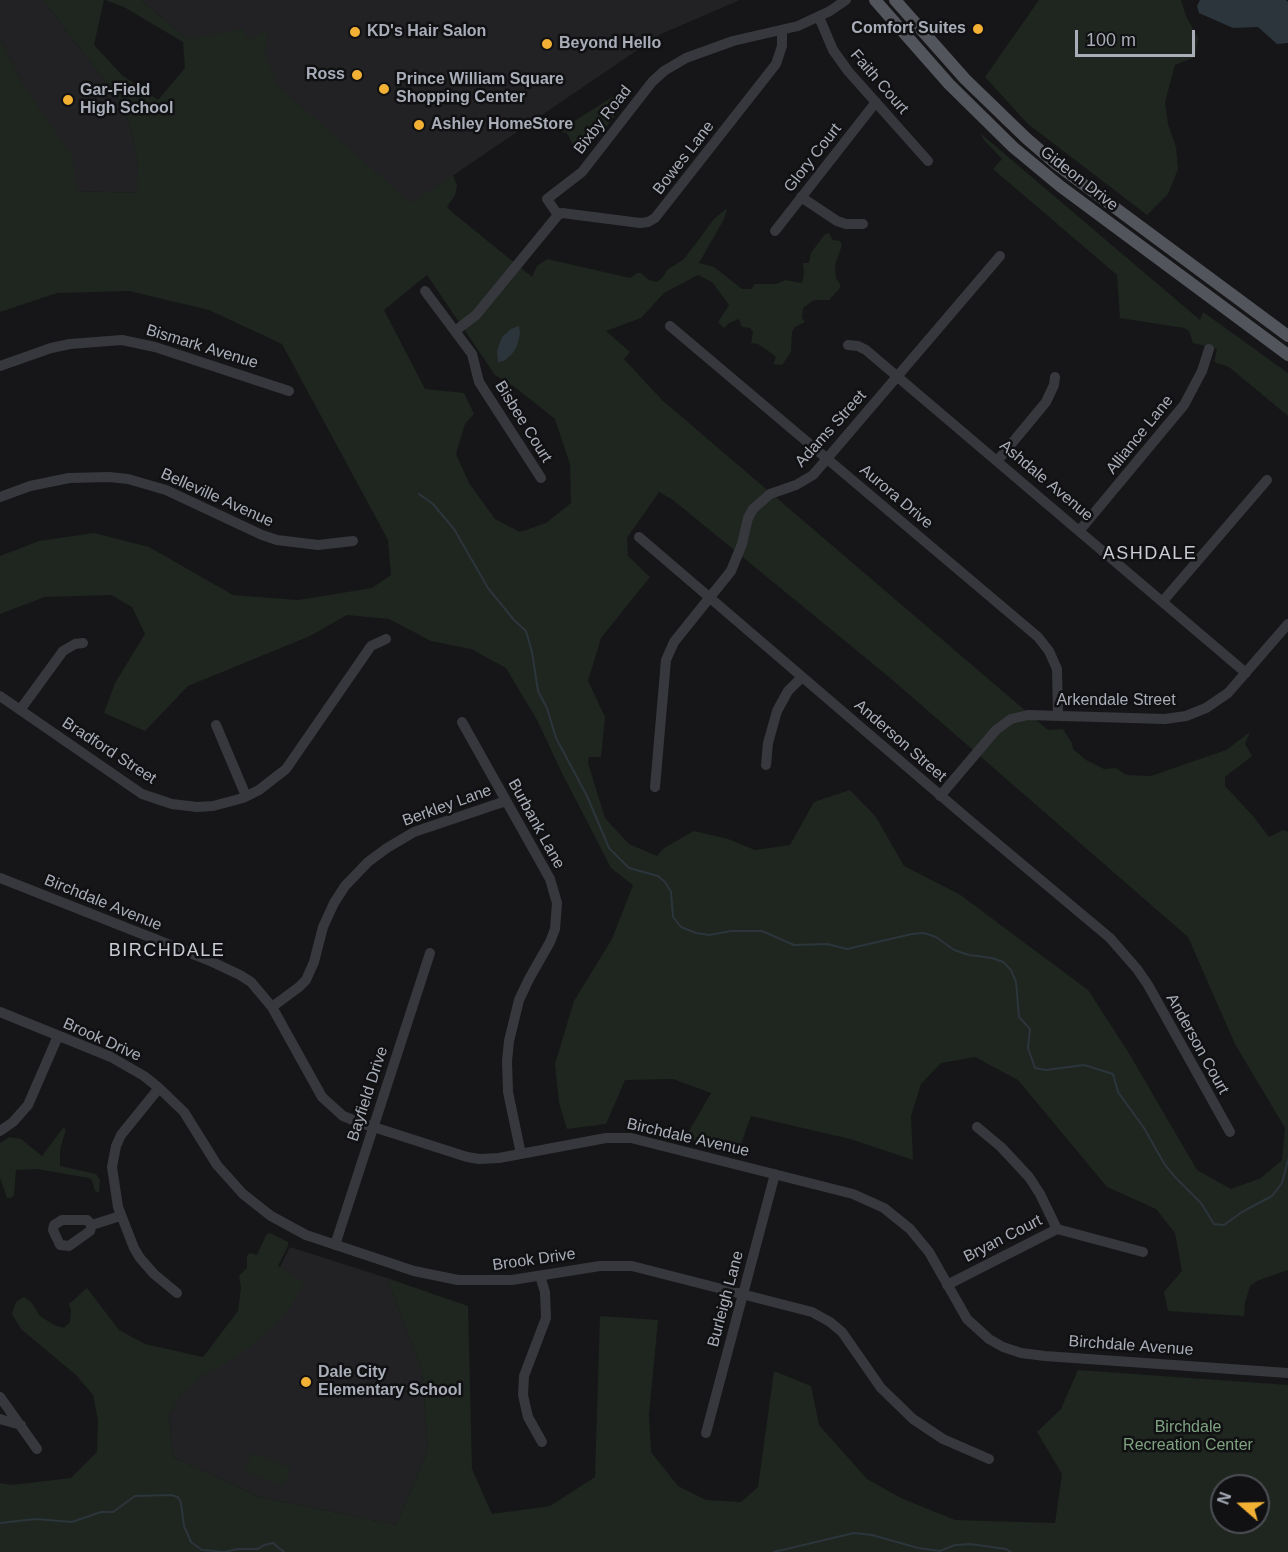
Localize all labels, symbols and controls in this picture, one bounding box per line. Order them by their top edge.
scale bar [1078,18,1198,56]
place label: Comfort Suites [851,19,966,39]
place label: KD's Hair Salon [367,22,486,42]
marker: Comfort Suites [971,22,985,36]
marker: KD's Hair Salon [348,25,362,39]
text: 100 m [1086,30,1136,50]
place label: Beyond Hello [559,34,661,54]
marker: Beyond Hello [540,37,554,51]
street label: Faith Court [846,46,912,118]
place label: Ross [306,65,345,85]
marker: Ross [350,68,364,82]
place label: Prince William Square Shopping Center [396,70,564,108]
place label: Gar-Field High School [80,81,173,119]
marker: Prince William Square Shopping Center [377,82,391,96]
street label: Bixby Road [570,82,636,158]
marker: Gar-Field High School [61,93,75,107]
place label: Ashley HomeStore [431,115,573,135]
street label: Bowes Lane [649,117,719,199]
marker: Ashley HomeStore [412,118,426,132]
street label: Glory Court [780,120,846,196]
street label: Gideon Drive [1036,143,1122,215]
street label: Bismark Avenue [144,321,260,373]
street label: Bisbee Court [490,378,556,466]
street label: Adams Street [791,387,871,471]
street label: Alliance Lane [1102,392,1178,478]
street label: Ashdale Avenue [995,436,1097,526]
street label: Aurora Drive [855,461,937,533]
street label: Belleville Avenue [158,465,276,531]
district label: ASHDALE [1103,543,1197,565]
street label: Arkendale Street [1056,691,1176,711]
street label: Anderson Street [850,696,950,786]
street label: Bradford Street [58,713,160,789]
street label: Burbank Lane [503,776,569,872]
street label: Berkley Lane [400,781,494,831]
street label: Birchdale Avenue [41,871,165,935]
district label: BIRCHDALE [109,940,225,962]
street label: Anderson Court [1161,990,1233,1098]
street label: Brook Drive [60,1014,144,1066]
street label: Bayfield Drive [344,1044,392,1144]
street label: Birchdale Avenue [625,1115,751,1161]
street label: Bryan Court [961,1211,1045,1267]
street label: Brook Drive [491,1245,577,1275]
street label: Burleigh Lane [704,1249,748,1349]
street label: Birchdale Avenue [1068,1332,1194,1360]
place label: Dale City Elementary School [318,1363,462,1401]
marker: Dale City Elementary School [299,1375,313,1389]
park label: Birchdale Recreation Center [1123,1418,1253,1456]
north arrow [1210,1474,1270,1534]
text: N [1215,1490,1234,1507]

